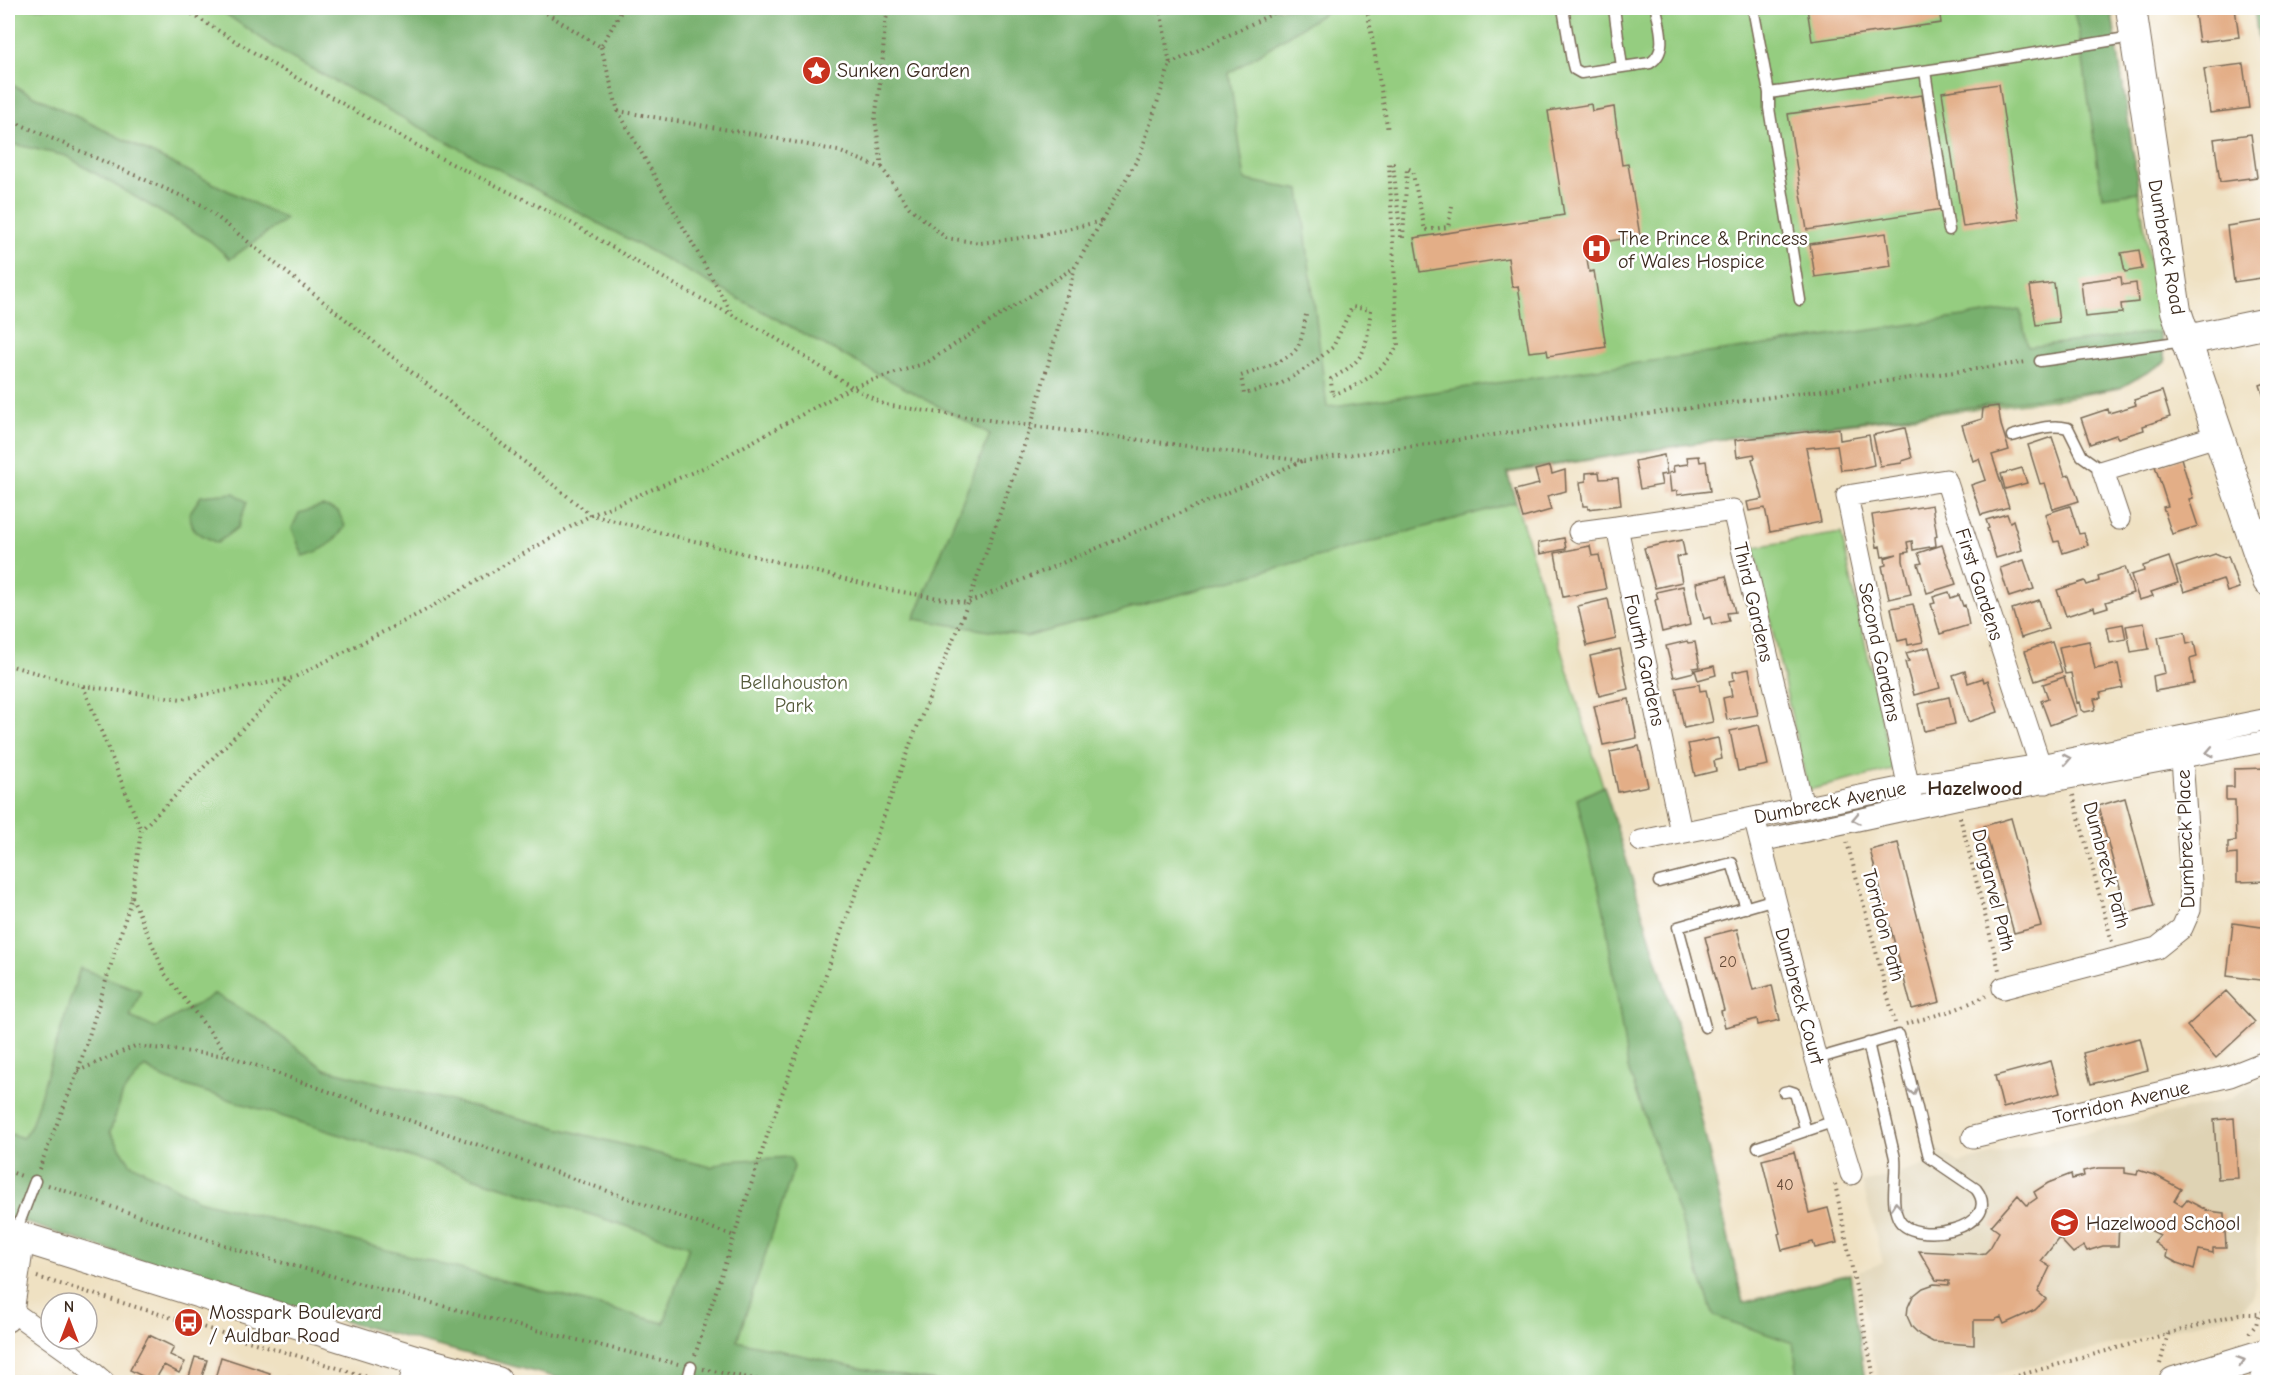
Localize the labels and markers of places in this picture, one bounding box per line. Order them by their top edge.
place icon: Sunken Garden [800,54,832,86]
place label: Sunken Garden [837,59,970,82]
place label: The Prince & Princess of Wales Hospice [1618,227,1808,273]
hospital icon: The Prince & Princess of Wales Hospice [1581,233,1613,265]
school or university icon: Hazelwood School [2049,1207,2081,1239]
place label: Hazelwood School [2086,1212,2240,1235]
place label: Mosspark Boulevard / Auldbar Road [209,1301,382,1347]
bus stop icon: Mosspark Boulevard / Auldbar Road [172,1307,204,1339]

